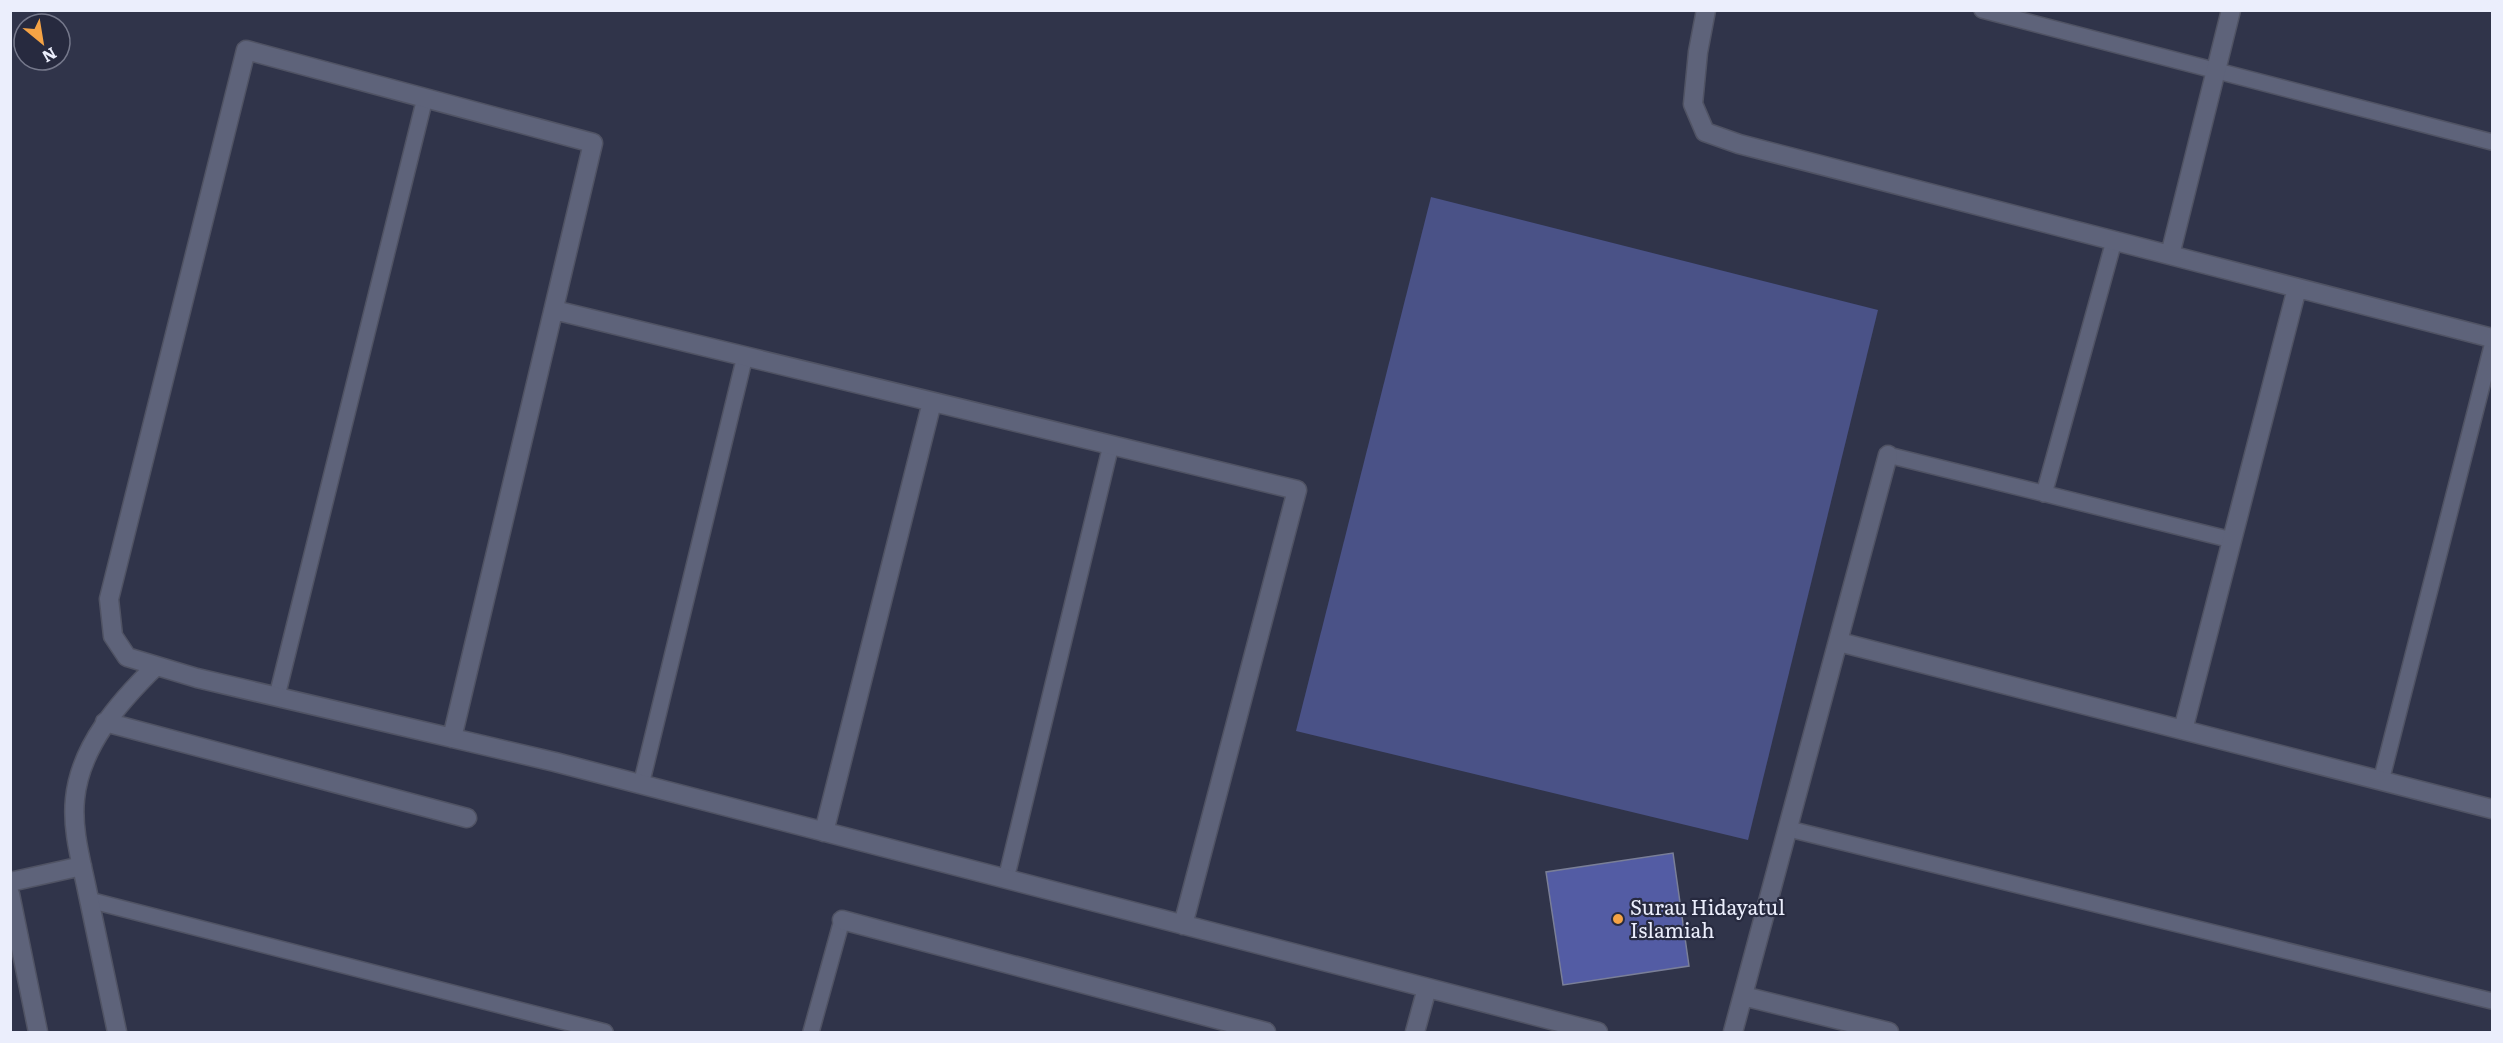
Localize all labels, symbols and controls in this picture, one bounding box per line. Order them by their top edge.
north arrow [12,12,72,72]
text: N [38,42,62,70]
place label: Surau Hidayatul Islamiah [1630,891,1785,944]
marker: Surau Hidayatul Islamiah [1611,912,1625,926]

